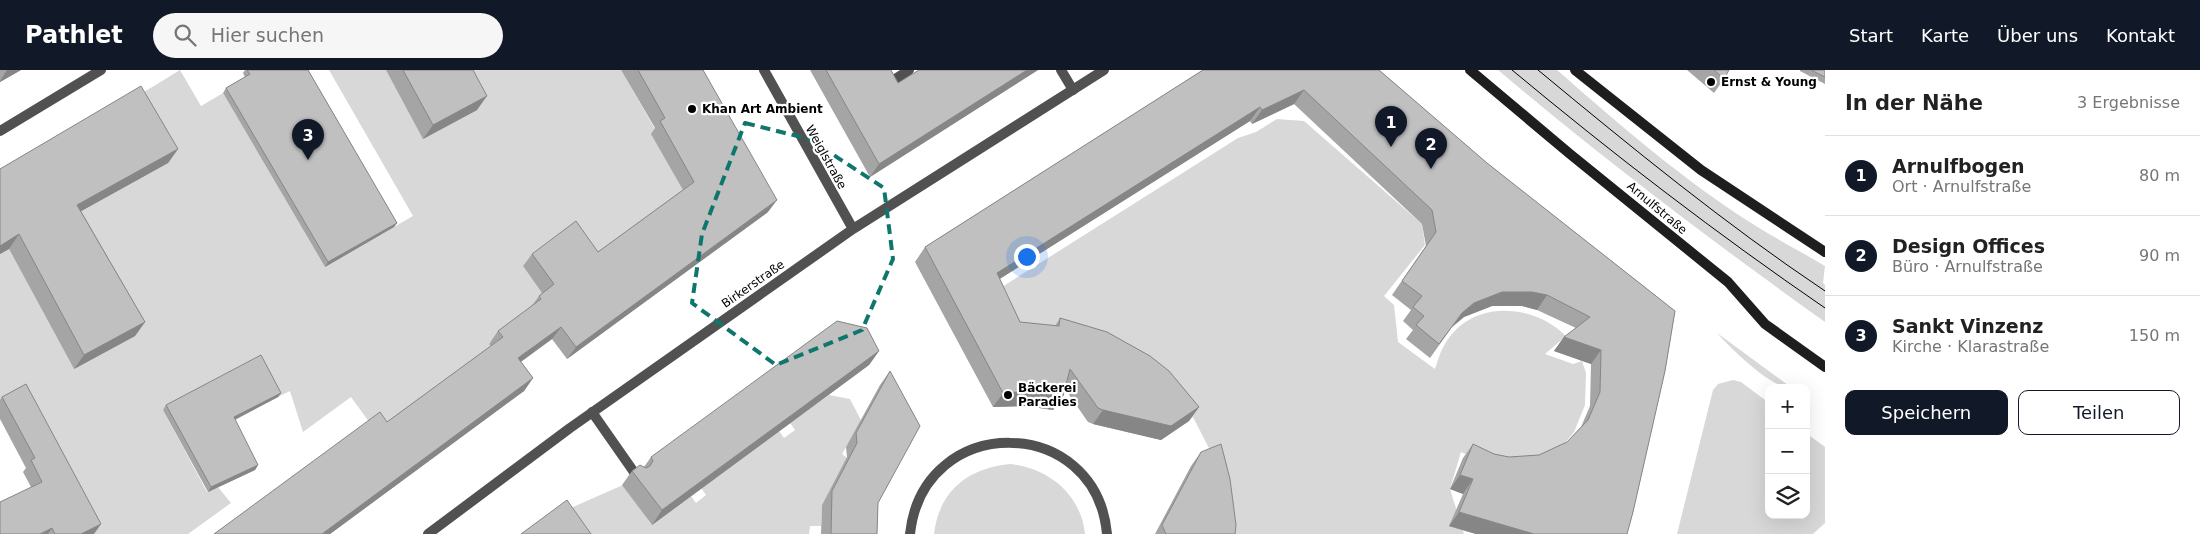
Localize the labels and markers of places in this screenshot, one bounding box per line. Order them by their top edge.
place label: Ernst & Young [1721,75,1817,89]
marker: Ernst & Young [1705,76,1717,88]
place label: Khan Art Ambient [702,102,823,116]
marker: Khan Art Ambient [686,103,698,115]
pin: 1 [1375,106,1407,147]
pin: 3 [292,119,324,160]
pin: 2 [1415,128,1447,169]
place label: Bäckerei Paradies [1018,381,1077,409]
marker: Bäckerei Paradies [1002,389,1014,401]

